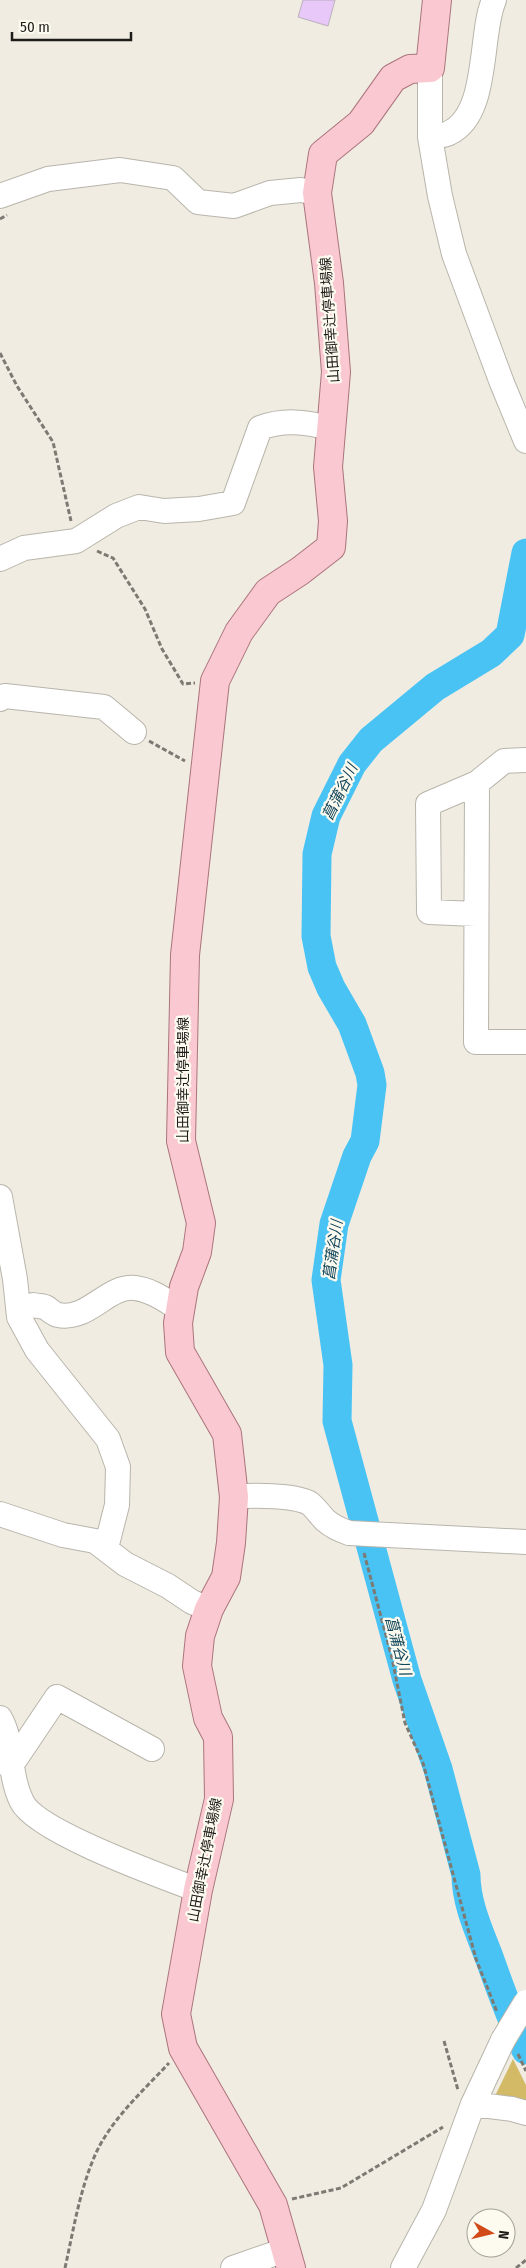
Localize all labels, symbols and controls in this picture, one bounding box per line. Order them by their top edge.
scale bar [12,10,131,42]
text: 50 m [20,18,50,36]
street label: 山田御幸辻停車場線 [317,257,343,383]
water label: 菖蒲谷川 [319,759,362,823]
street label: 山田御幸辻停車場線 [175,1017,192,1143]
water label: 菖蒲谷川 [320,1217,346,1281]
water label: 菖蒲谷川 [382,1615,415,1679]
street label: 山田御幸辻停車場線 [185,1797,225,1923]
north arrow [466,2208,516,2258]
text: N [494,2229,512,2240]

